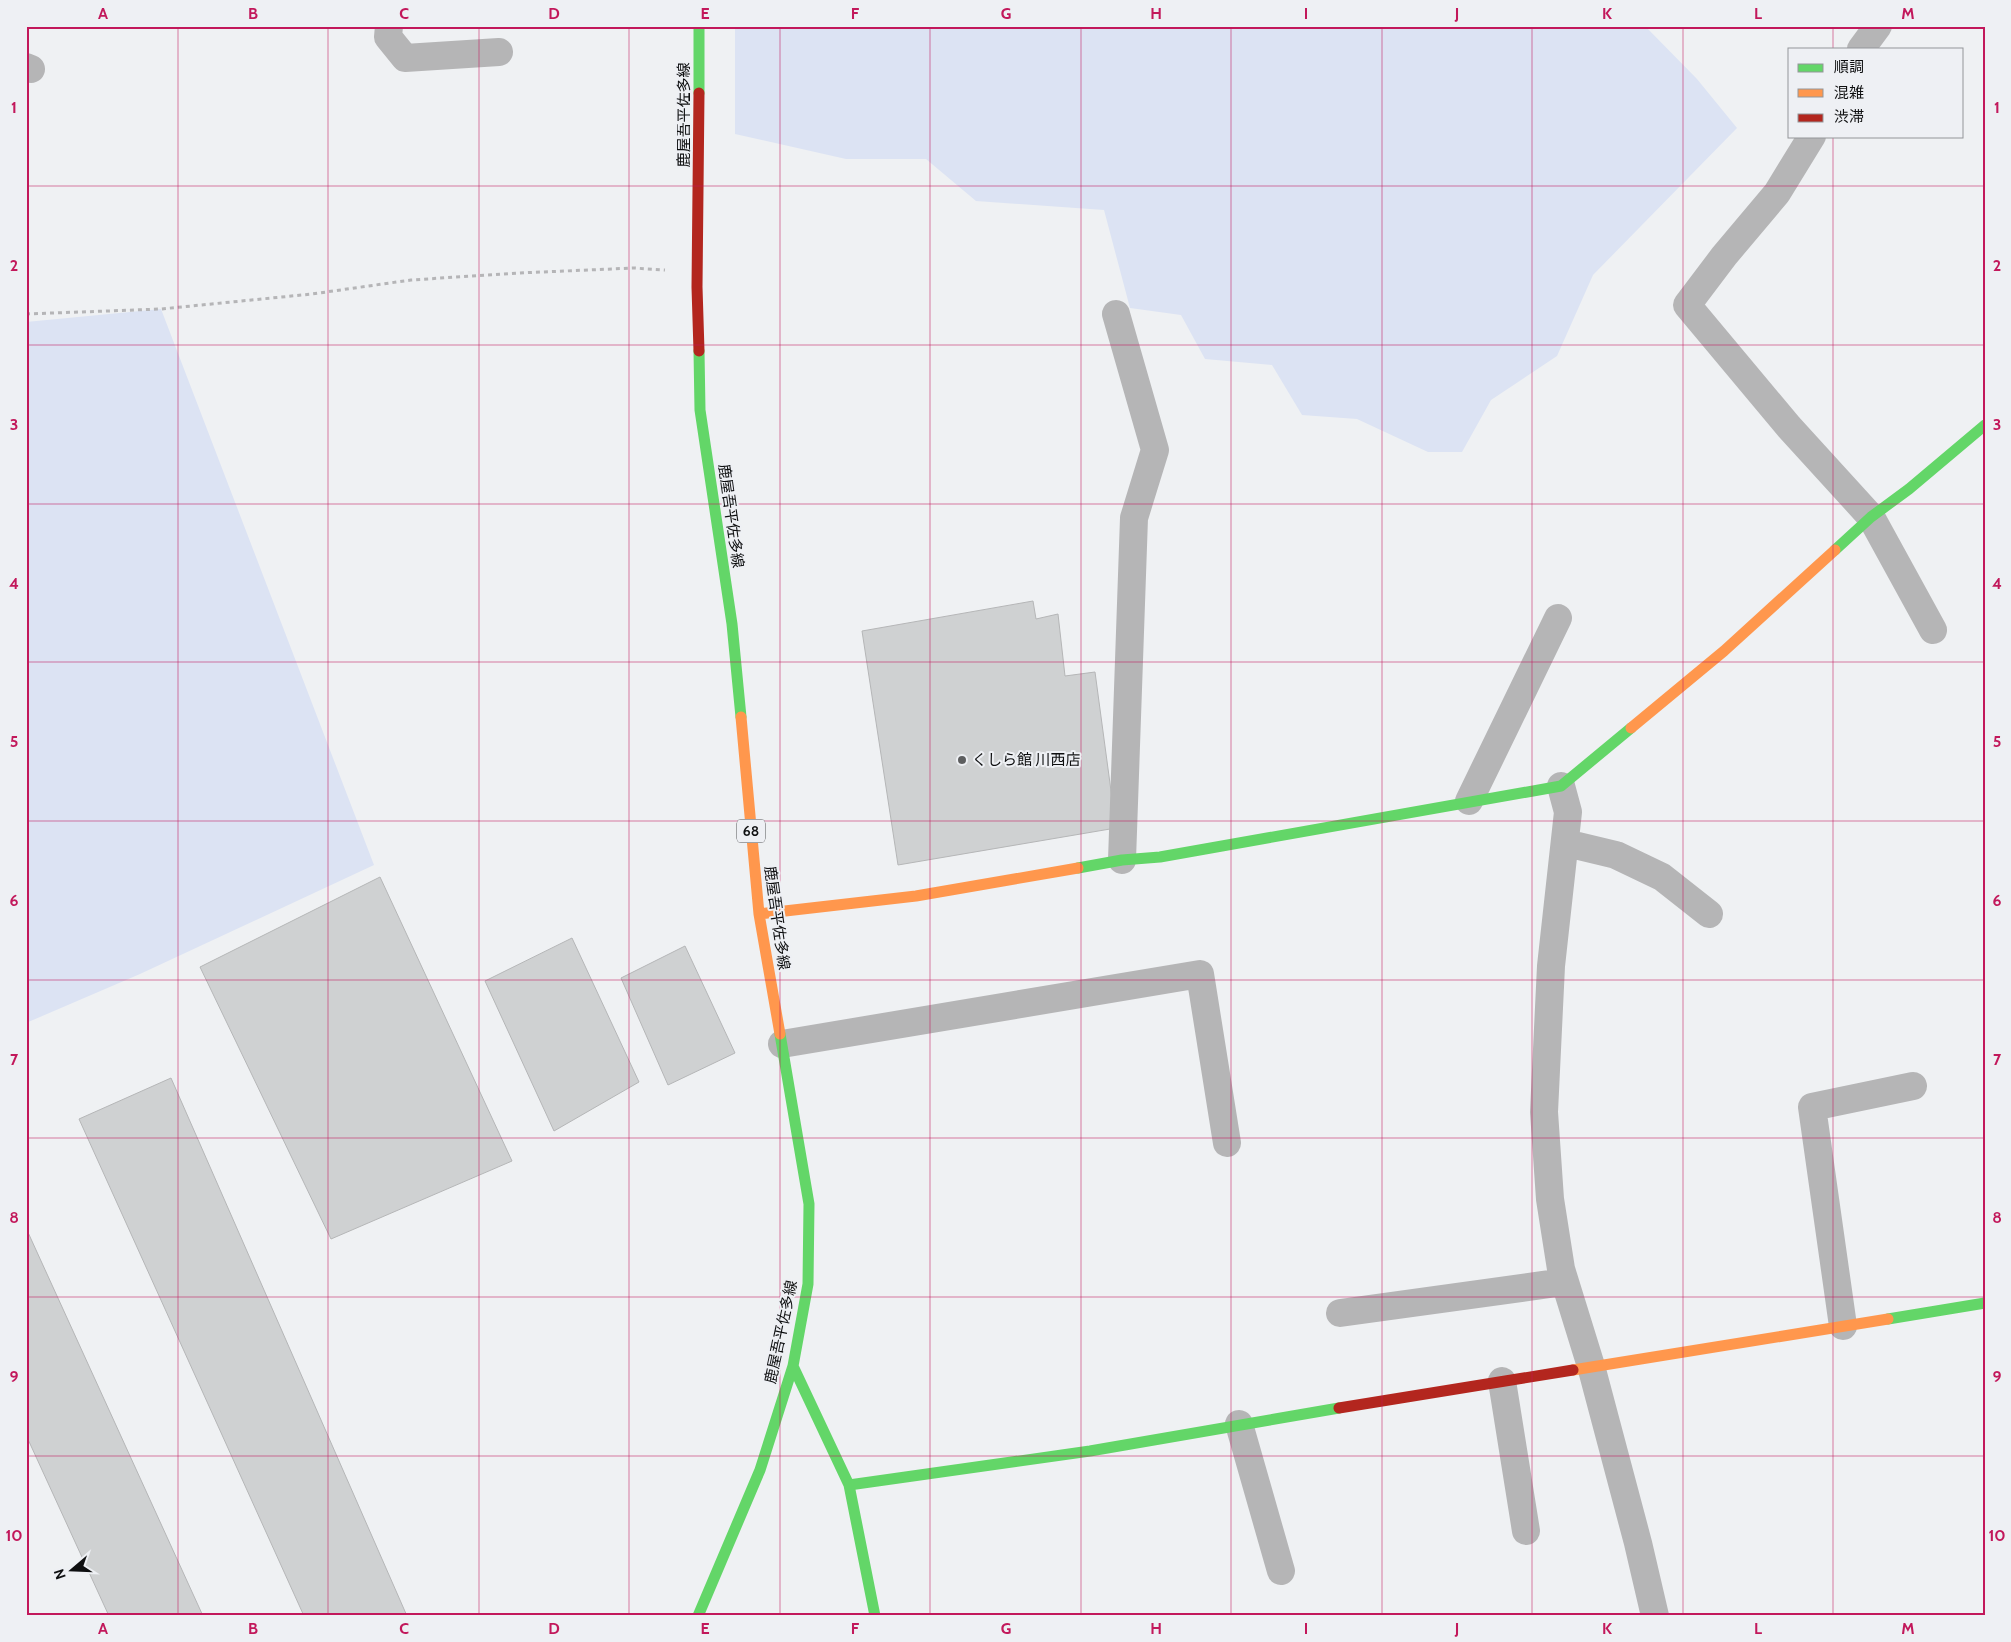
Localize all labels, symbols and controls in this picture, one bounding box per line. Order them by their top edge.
text: A [98,4,108,23]
text: B [248,4,258,23]
text: C [399,4,409,23]
text: D [548,4,560,23]
text: E [700,4,710,23]
text: F [851,4,860,23]
text: G [1001,4,1011,23]
text: H [1150,4,1162,23]
text: I [1304,4,1308,23]
text: J [1454,4,1459,23]
text: K [1602,4,1612,23]
text: L [1754,4,1762,23]
text: M [1901,4,1915,23]
legend [1788,48,1964,138]
text: 順調 [1834,58,1864,76]
street label: 鹿屋吾平佐多線 [675,62,693,168]
text: 混雑 [1834,84,1864,102]
text: 1 [11,98,17,117]
text: 1 [1994,98,2000,117]
text: 渋滞 [1834,108,1864,126]
text: 2 [10,256,18,275]
text: 2 [1993,256,2001,275]
text: 3 [10,415,18,434]
text: 3 [1993,415,2001,434]
street label: 鹿屋吾平佐多線 [715,463,747,569]
text: 4 [9,574,19,593]
text: 4 [1992,574,2002,593]
text: 5 [10,732,18,751]
text: 5 [1993,732,2001,751]
place label: くしら館 川西店 [972,751,1080,769]
marker: くしら館 川西店 [956,754,968,766]
road number: 68 [737,819,765,842]
street label: 鹿屋吾平佐多線 [761,865,793,971]
text: 6 [10,891,19,910]
text: 6 [1993,891,2002,910]
text: 7 [10,1050,19,1069]
text: 7 [1993,1050,2002,1069]
text: 8 [9,1208,19,1227]
text: 8 [1992,1208,2002,1227]
street label: 鹿屋吾平佐多線 [761,1279,801,1385]
text: 9 [10,1367,19,1386]
text: 9 [1993,1367,2002,1386]
text: 10 [5,1526,23,1545]
text: 10 [1988,1526,2006,1545]
north arrow [48,1544,98,1594]
text: N [50,1567,70,1582]
text: A [98,1619,108,1638]
text: B [248,1619,258,1638]
text: C [399,1619,409,1638]
text: D [548,1619,560,1638]
text: E [700,1619,710,1638]
text: F [851,1619,860,1638]
text: G [1001,1619,1011,1638]
text: H [1150,1619,1162,1638]
text: I [1304,1619,1308,1638]
text: J [1454,1619,1459,1638]
text: K [1602,1619,1612,1638]
text: L [1754,1619,1762,1638]
text: M [1901,1619,1915,1638]

